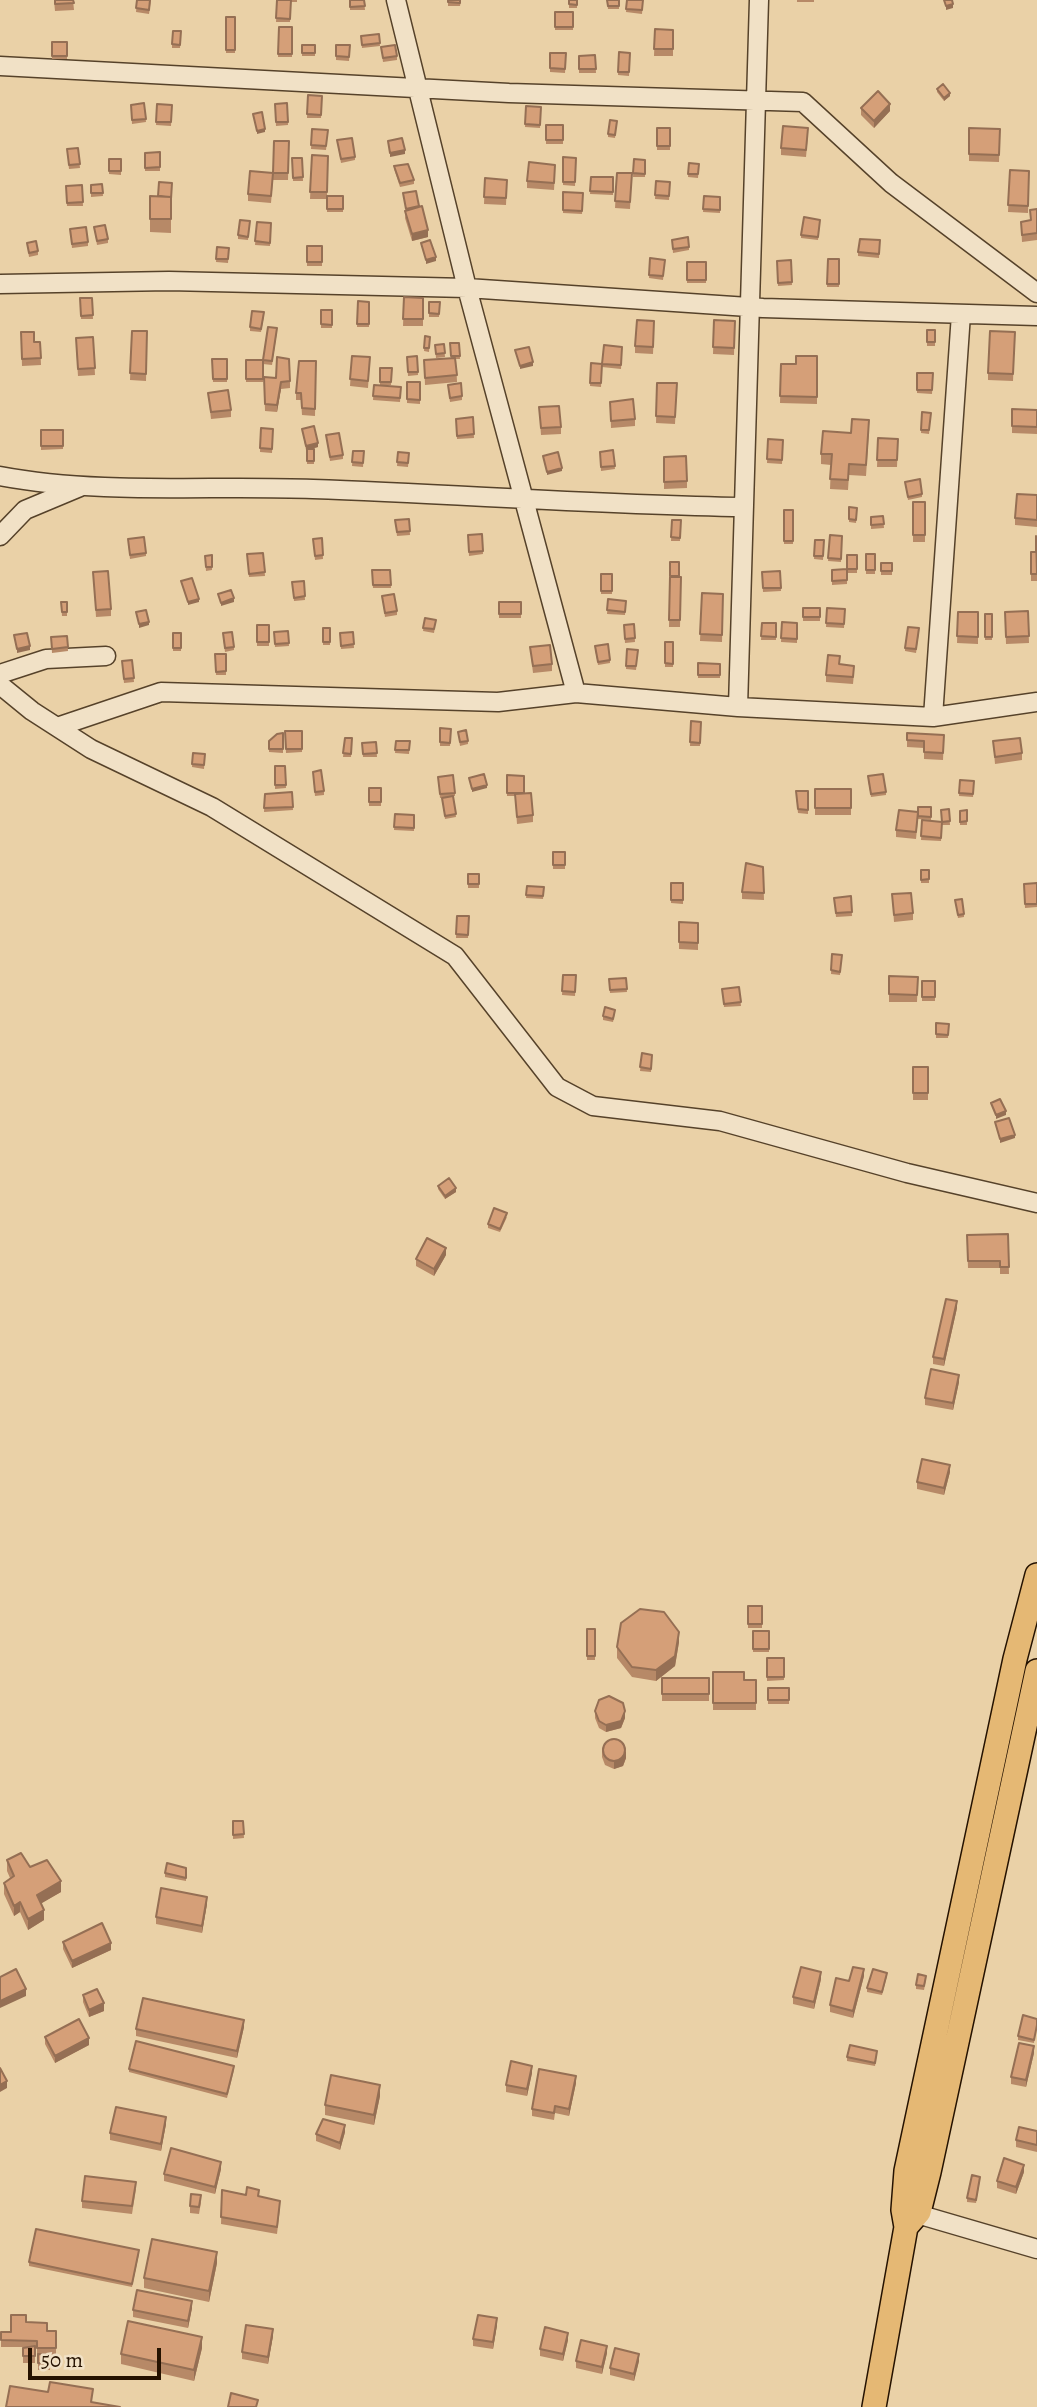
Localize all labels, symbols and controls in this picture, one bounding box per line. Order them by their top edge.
scale bar [32,2334,164,2378]
text: 50 m [41,2346,83,2374]

